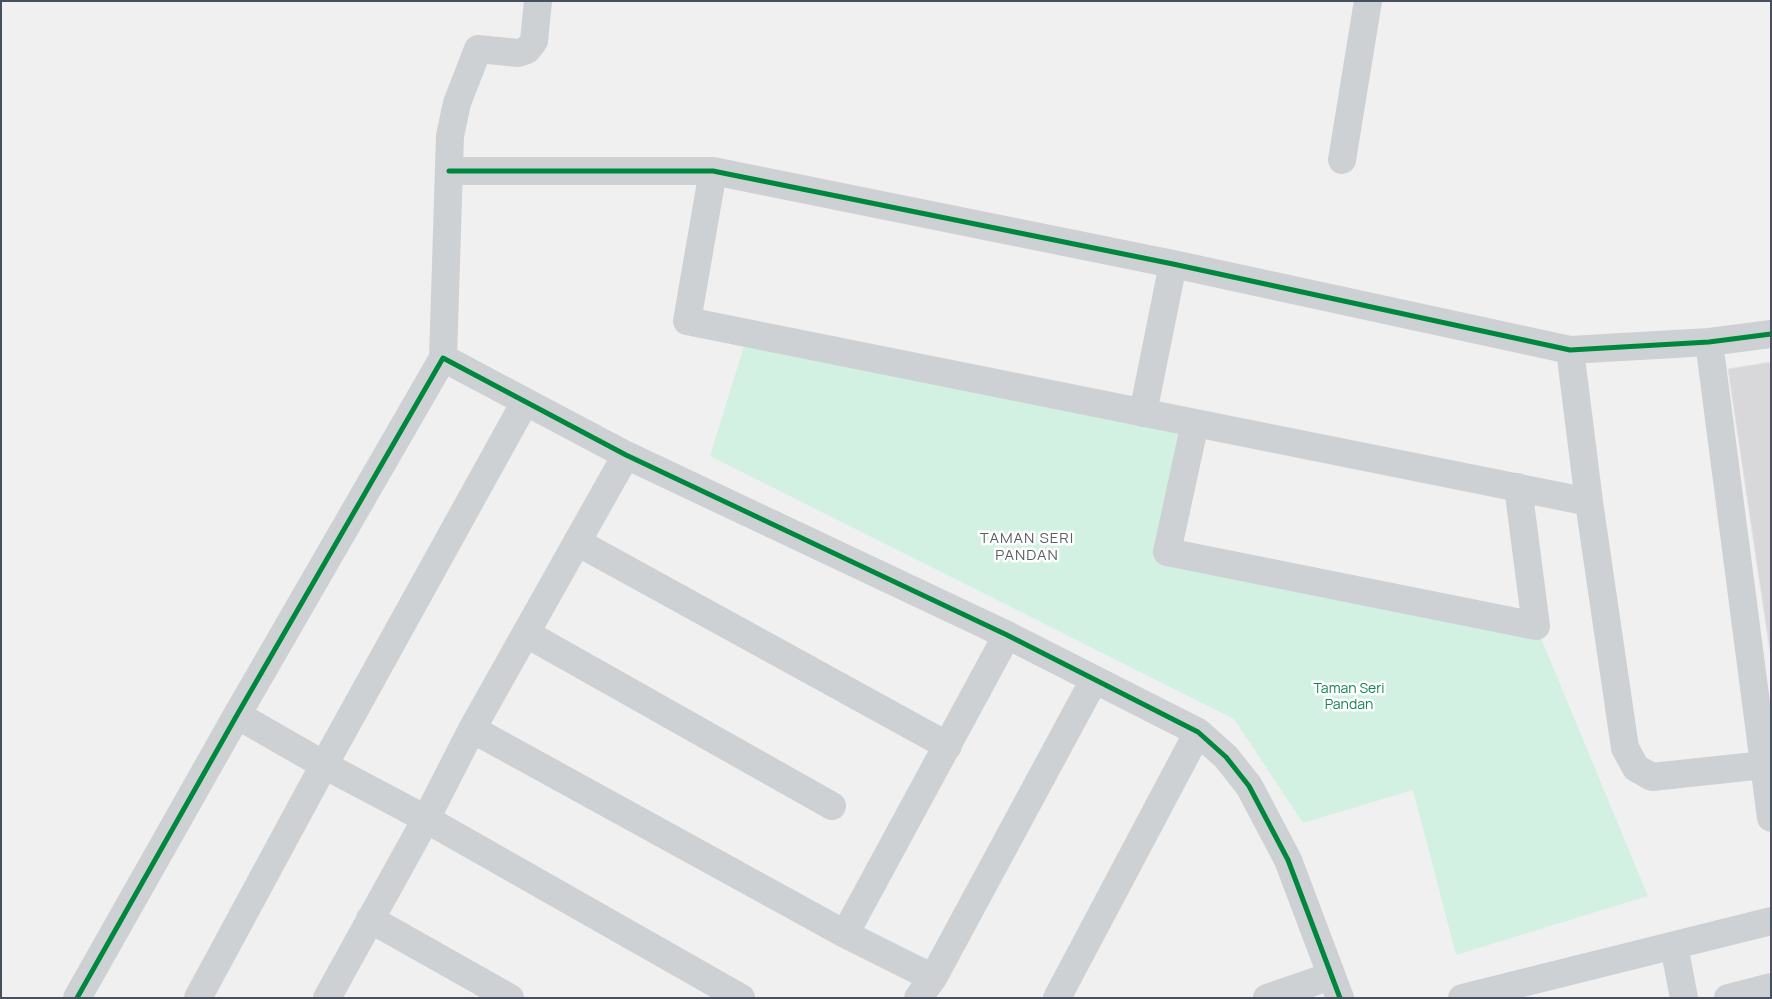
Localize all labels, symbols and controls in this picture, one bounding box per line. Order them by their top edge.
district label: TAMAN SERI PANDAN [979,530,1075,565]
park label: Taman Seri Pandan [1313,681,1385,714]

